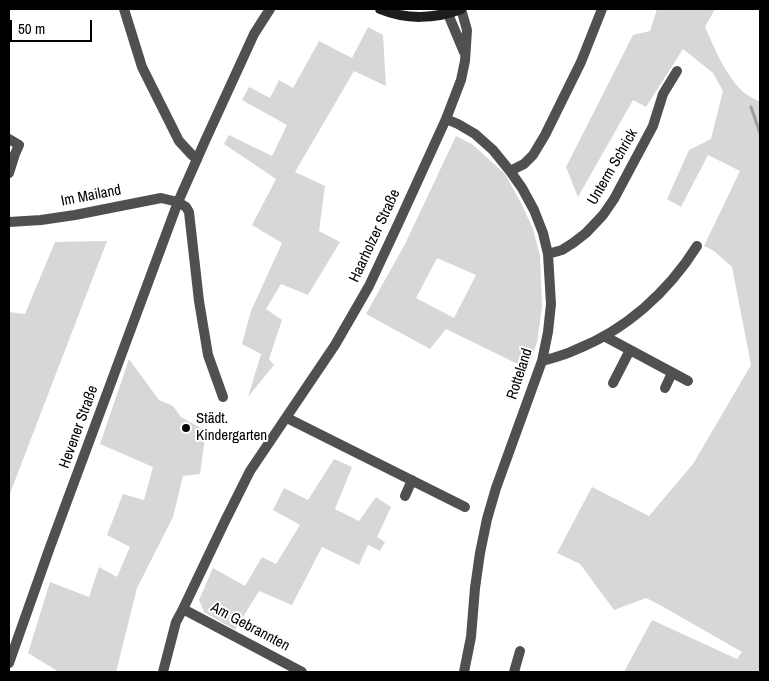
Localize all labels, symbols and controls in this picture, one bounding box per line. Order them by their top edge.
scale bar [12,10,95,42]
text: 50 m [18,18,45,39]
street label: Unterm Schrick [584,126,642,208]
street label: Im Mailand [59,181,123,211]
street label: Haarholzer Straße [346,187,404,285]
street label: Rotteland [503,346,537,402]
street label: Hevener Straße [56,383,102,471]
place label: Städt. Kindergarten [196,410,267,445]
marker: Städt. Kindergarten [180,422,192,434]
street label: Am Gebrannten [207,599,293,655]

